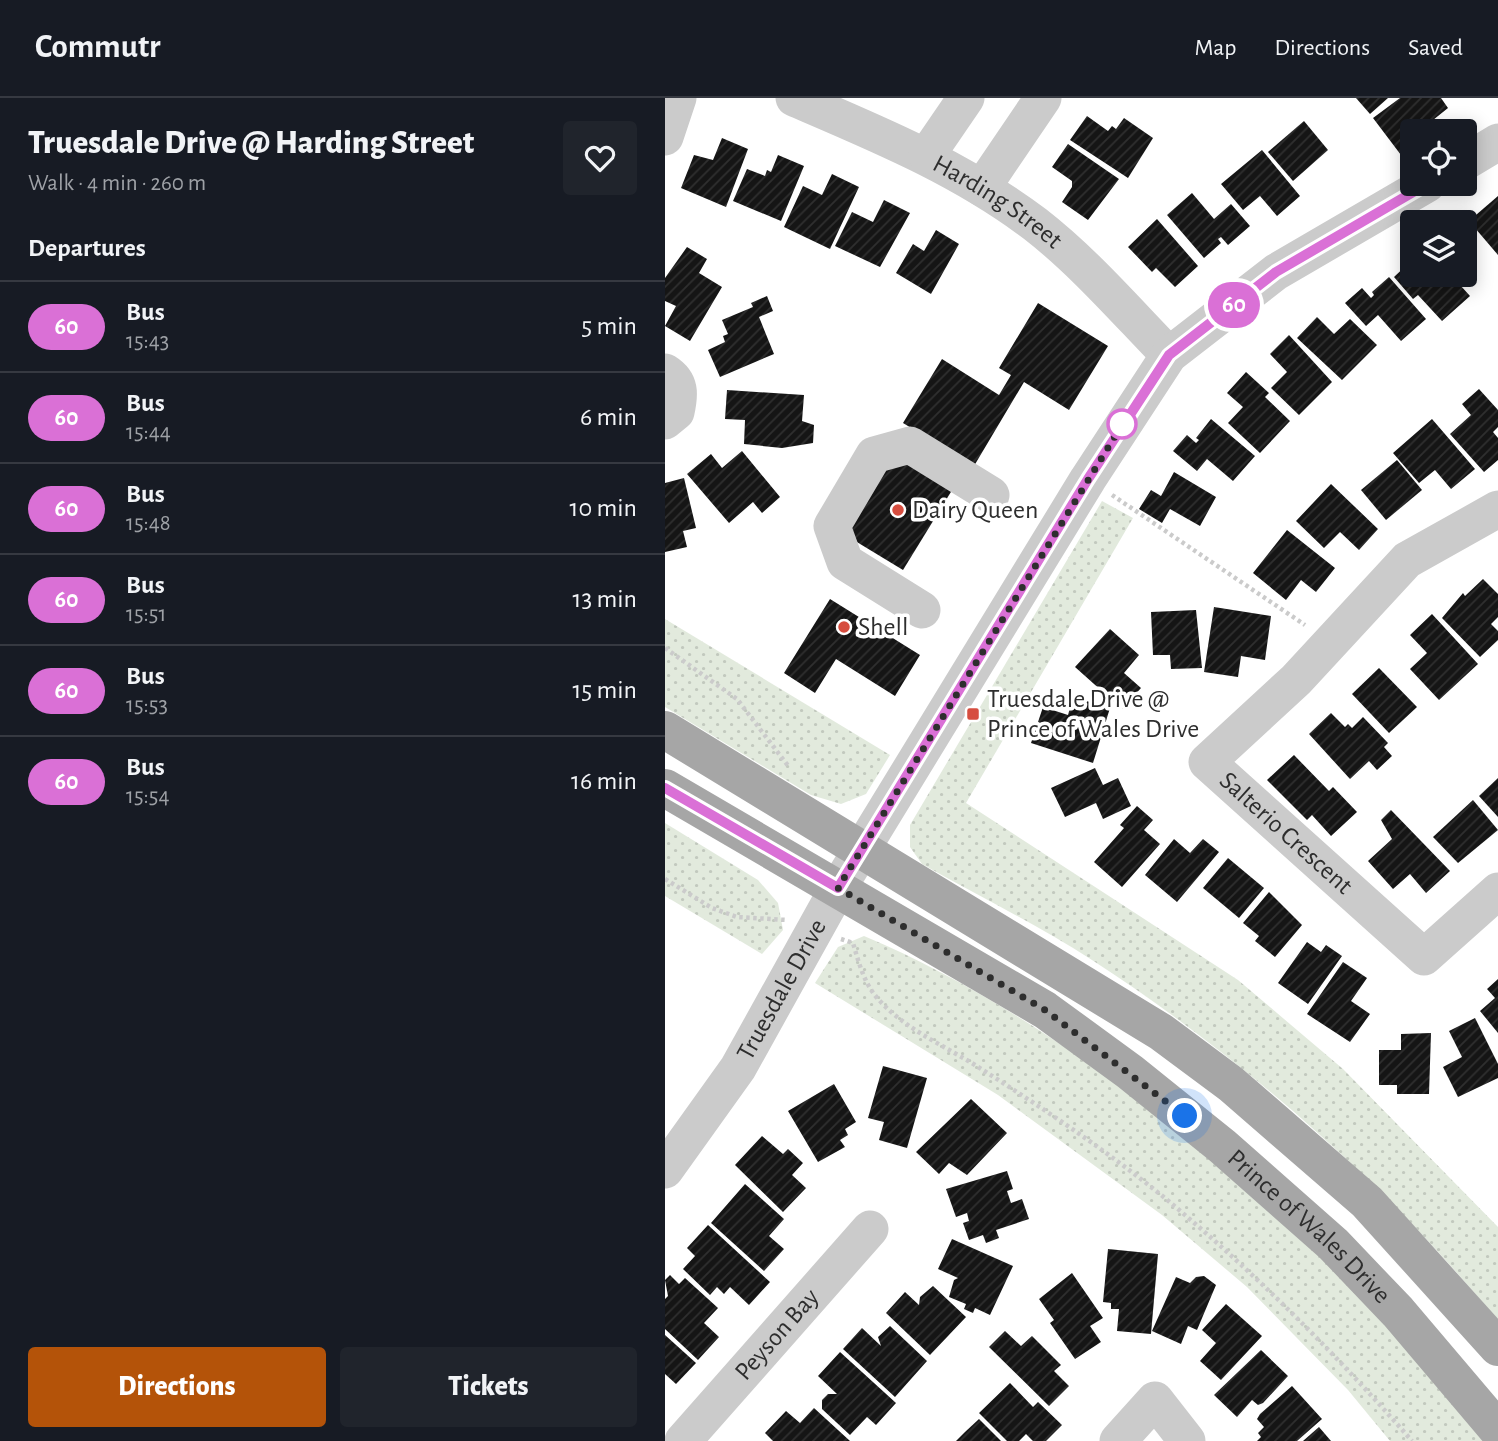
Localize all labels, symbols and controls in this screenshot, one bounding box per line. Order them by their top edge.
text: Commutr [35,31,161,64]
text: Map [1194,36,1236,60]
text: Directions [1274,36,1370,60]
text: Saved [1408,36,1463,60]
map controls [1400,119,1477,287]
button: locate [1400,119,1477,196]
button: heart [563,121,637,195]
text: Truesdale Drive @ Harding Street [28,127,474,160]
street label: Harding Street [929,150,1067,253]
text: Walk · 4 min · 260 m [28,172,206,195]
button: layers [1400,210,1477,287]
text: Departures [28,235,146,261]
line badge: 60 [1203,282,1265,328]
text: 60 [1222,293,1246,317]
text: Bus [126,299,165,325]
text: 5 min [581,313,637,339]
text: 60 [54,315,79,339]
text: 15:43 [126,330,169,353]
text: Bus [126,390,165,416]
text: 6 min [580,404,637,430]
text: 60 [54,406,79,430]
unlabelled marker [1107,409,1137,439]
text: 15:44 [126,421,171,444]
text: Bus [126,481,165,507]
text: 10 min [570,495,637,521]
text: 60 [54,497,79,521]
place label: Dairy Queen [912,497,1038,523]
marker: Dairy Queen [890,502,906,518]
text: 15:48 [126,512,171,535]
text: Bus [126,572,165,598]
text: 13 min [573,586,637,612]
text: 60 [54,588,79,612]
text: 15:51 [126,603,166,626]
place label: Shell [858,614,908,640]
marker: Shell [836,619,852,635]
text: Bus [126,663,165,689]
text: 15 min [572,677,637,703]
text: 60 [54,679,79,703]
place label: Truesdale Drive @ Prince of Wales Drive [987,686,1199,742]
text: 15:53 [126,694,168,717]
marker: Truesdale Drive @ Prince of Wales Drive [965,706,981,722]
text: Bus [126,754,165,780]
street label: Salterio Crescent [1215,767,1357,899]
text: 16 min [571,768,637,794]
text: 60 [54,770,79,794]
text: 15:54 [126,785,169,808]
street label: Truesdale Drive [732,915,831,1065]
your location [1167,1098,1202,1133]
street label: Prince of Wales Drive [1223,1144,1395,1308]
street label: Peyson Bay [730,1284,824,1385]
button: Directions [28,1347,326,1427]
button: Tickets [340,1347,637,1427]

